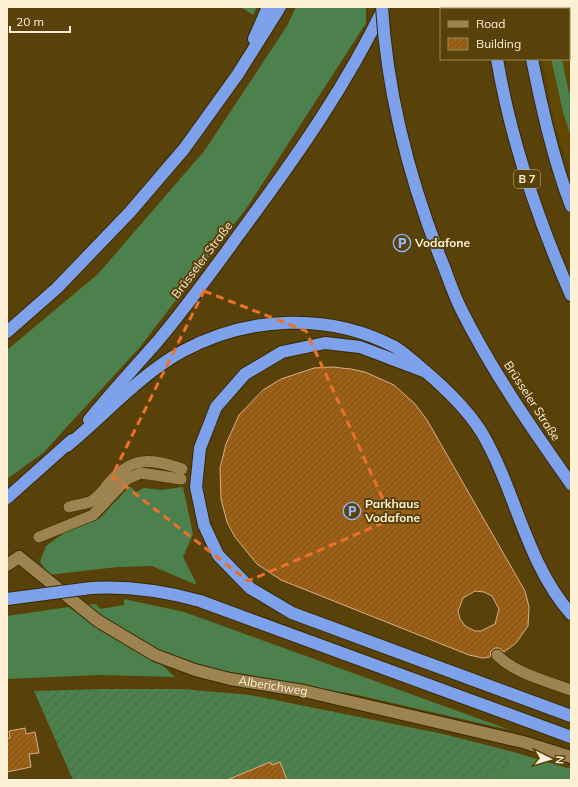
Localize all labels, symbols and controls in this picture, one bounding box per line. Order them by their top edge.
scale bar [10,8,70,34]
legend [440,8,570,60]
text: 20 m [16,14,44,29]
text: Road [476,16,505,31]
text: Building [476,36,521,51]
road number: B 7 [514,170,540,188]
street label: Brüsseler Straße [168,218,235,301]
parking icon: Vodafone [392,233,412,253]
place label: Vodafone [414,235,470,250]
street label: Brüsseler Straße [501,358,564,443]
place label: Parkhaus Vodafone [364,496,420,525]
parking icon: Parkhaus Vodafone [342,501,362,521]
street label: Alberichweg [238,673,309,698]
north arrow [530,739,570,779]
text: N [553,755,567,765]

